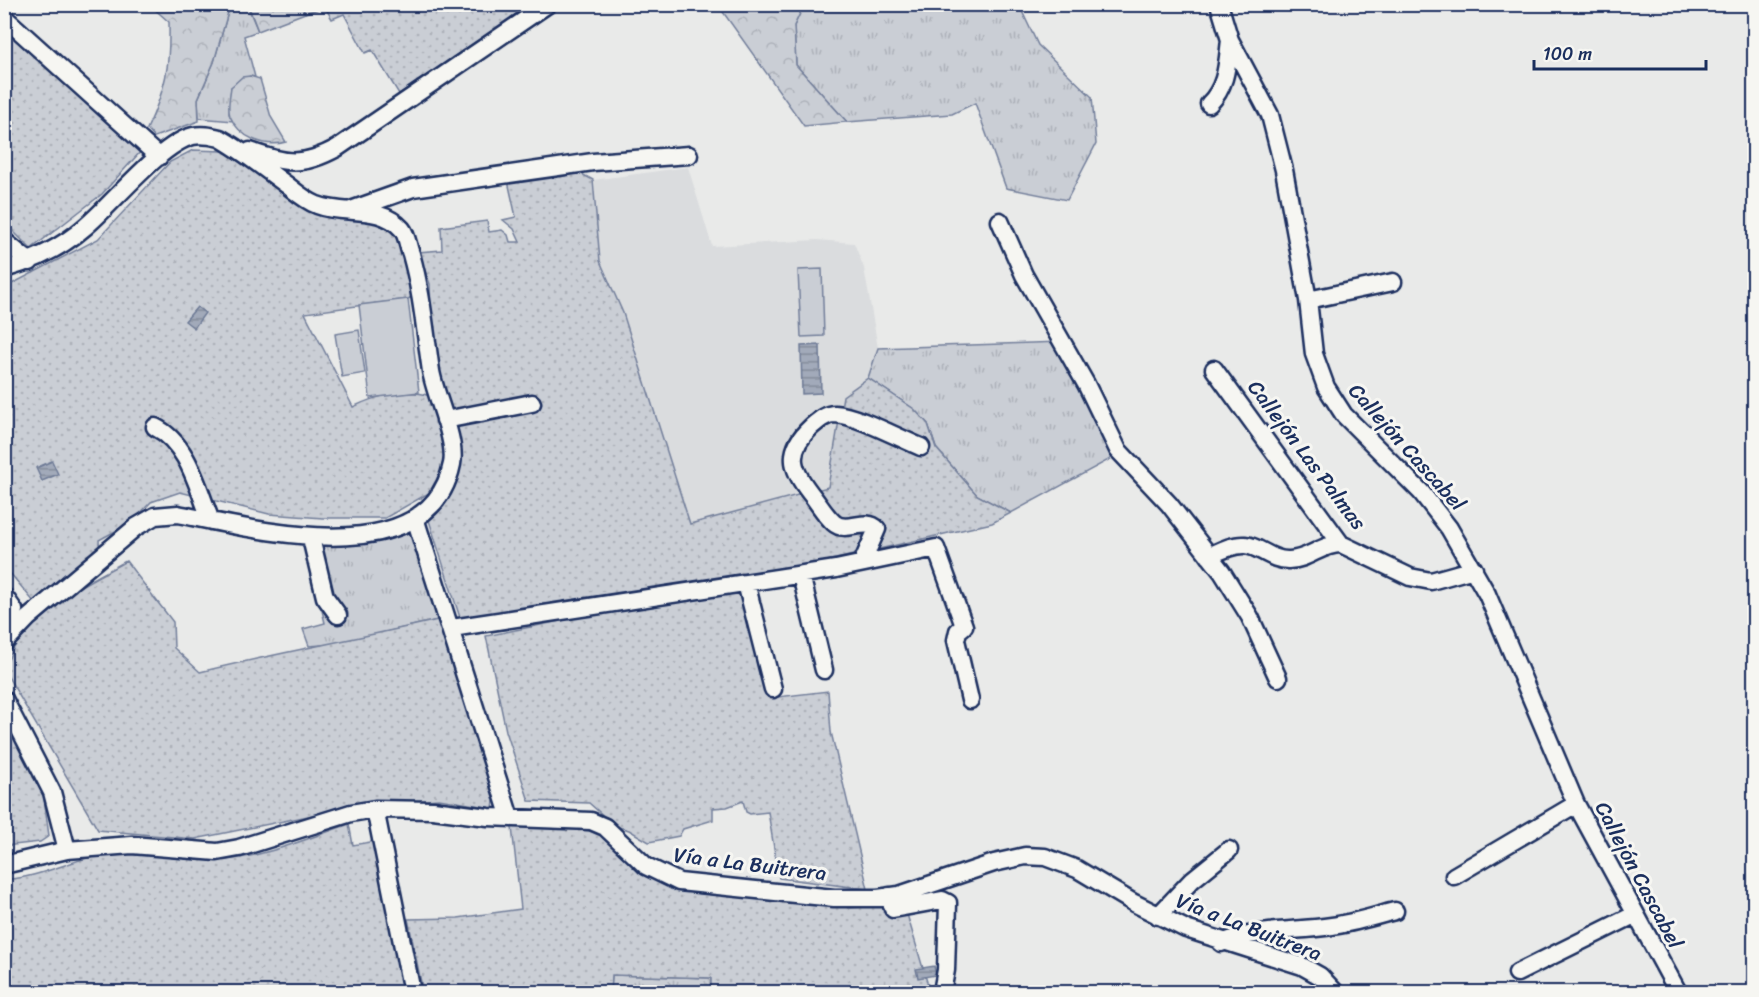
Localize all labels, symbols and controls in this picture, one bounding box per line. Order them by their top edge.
scale bar [1534,33,1706,71]
text: 100 m [1543,38,1592,70]
street label: Callejón Las Palmas [1237,371,1377,539]
street label: Callejón Cascabel [1338,374,1476,521]
street label: Callejón Cascabel [1584,794,1694,957]
street label: Vía a La Buitrera [671,836,829,892]
street label: Vía a La Buitrera [1171,882,1328,972]

